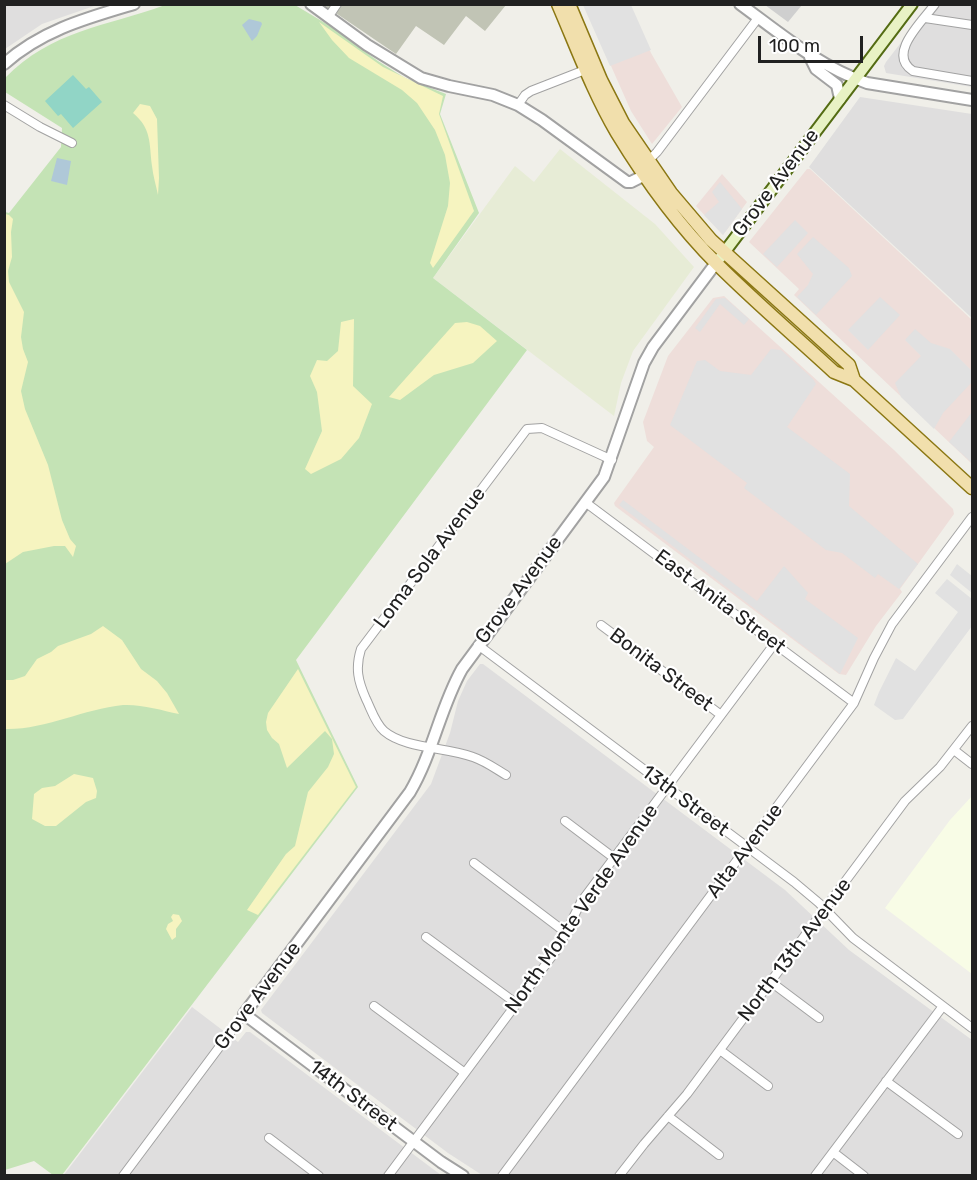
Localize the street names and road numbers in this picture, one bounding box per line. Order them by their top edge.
street label: Grove Avenue [728,124,824,242]
street label: Loma Sola Avenue [369,482,491,634]
street label: Grove Avenue [471,531,567,649]
street label: East Anita Street [650,545,790,659]
street label: Bonita Street [605,623,717,717]
street label: 13th Street [637,760,733,842]
street label: Alta Avenue [702,799,788,903]
street label: North Monte Verde Avenue [501,800,663,1018]
street label: North 13th Avenue [733,874,857,1026]
street label: Grove Avenue [210,937,306,1055]
street label: 14th Street [304,1055,402,1137]

